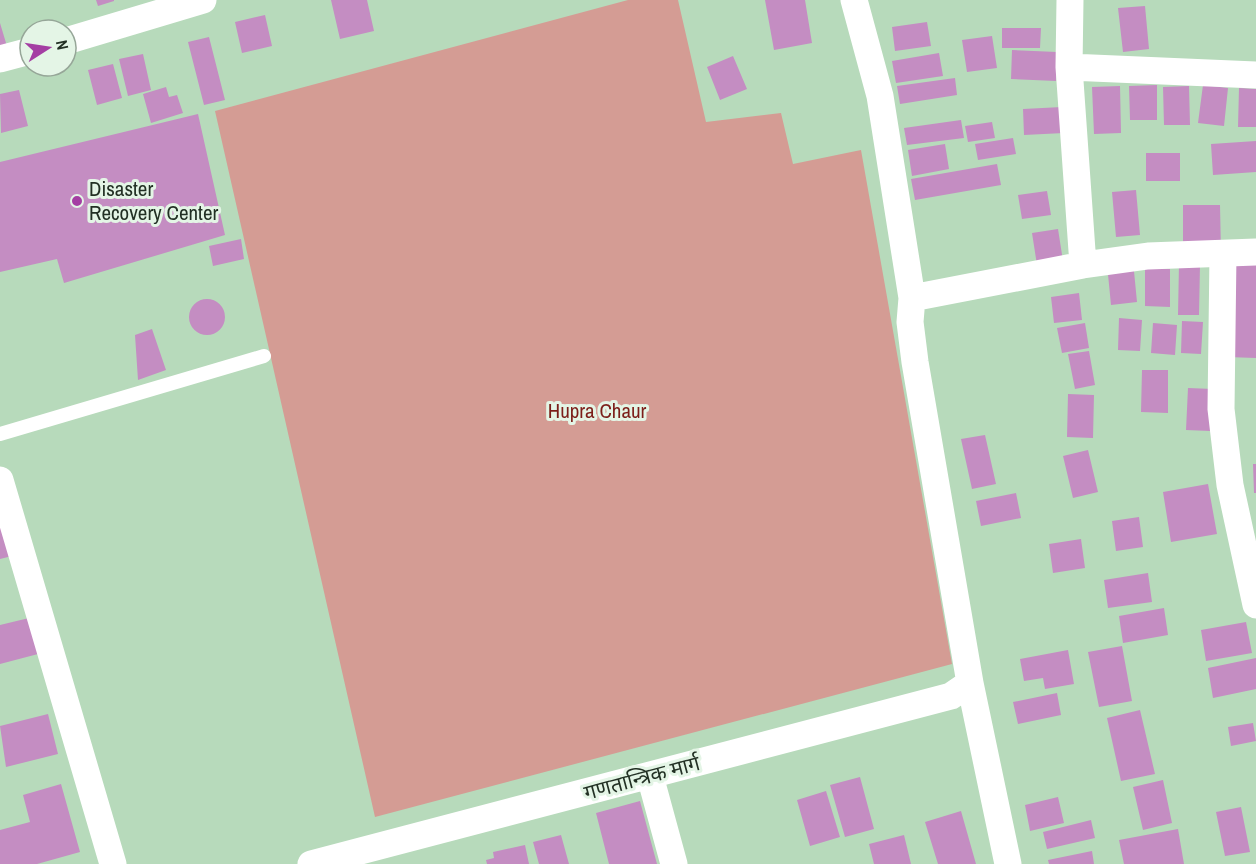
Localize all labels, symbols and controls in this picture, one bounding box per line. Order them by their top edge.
north arrow [18,18,78,78]
text: N [51,38,74,52]
place label: Disaster Recovery Center [89,174,218,227]
marker: Disaster Recovery Center [70,194,84,208]
park label: Hupra Chaur [548,396,647,425]
street label: गणतान्त्रिक मार्ग [581,748,704,807]

